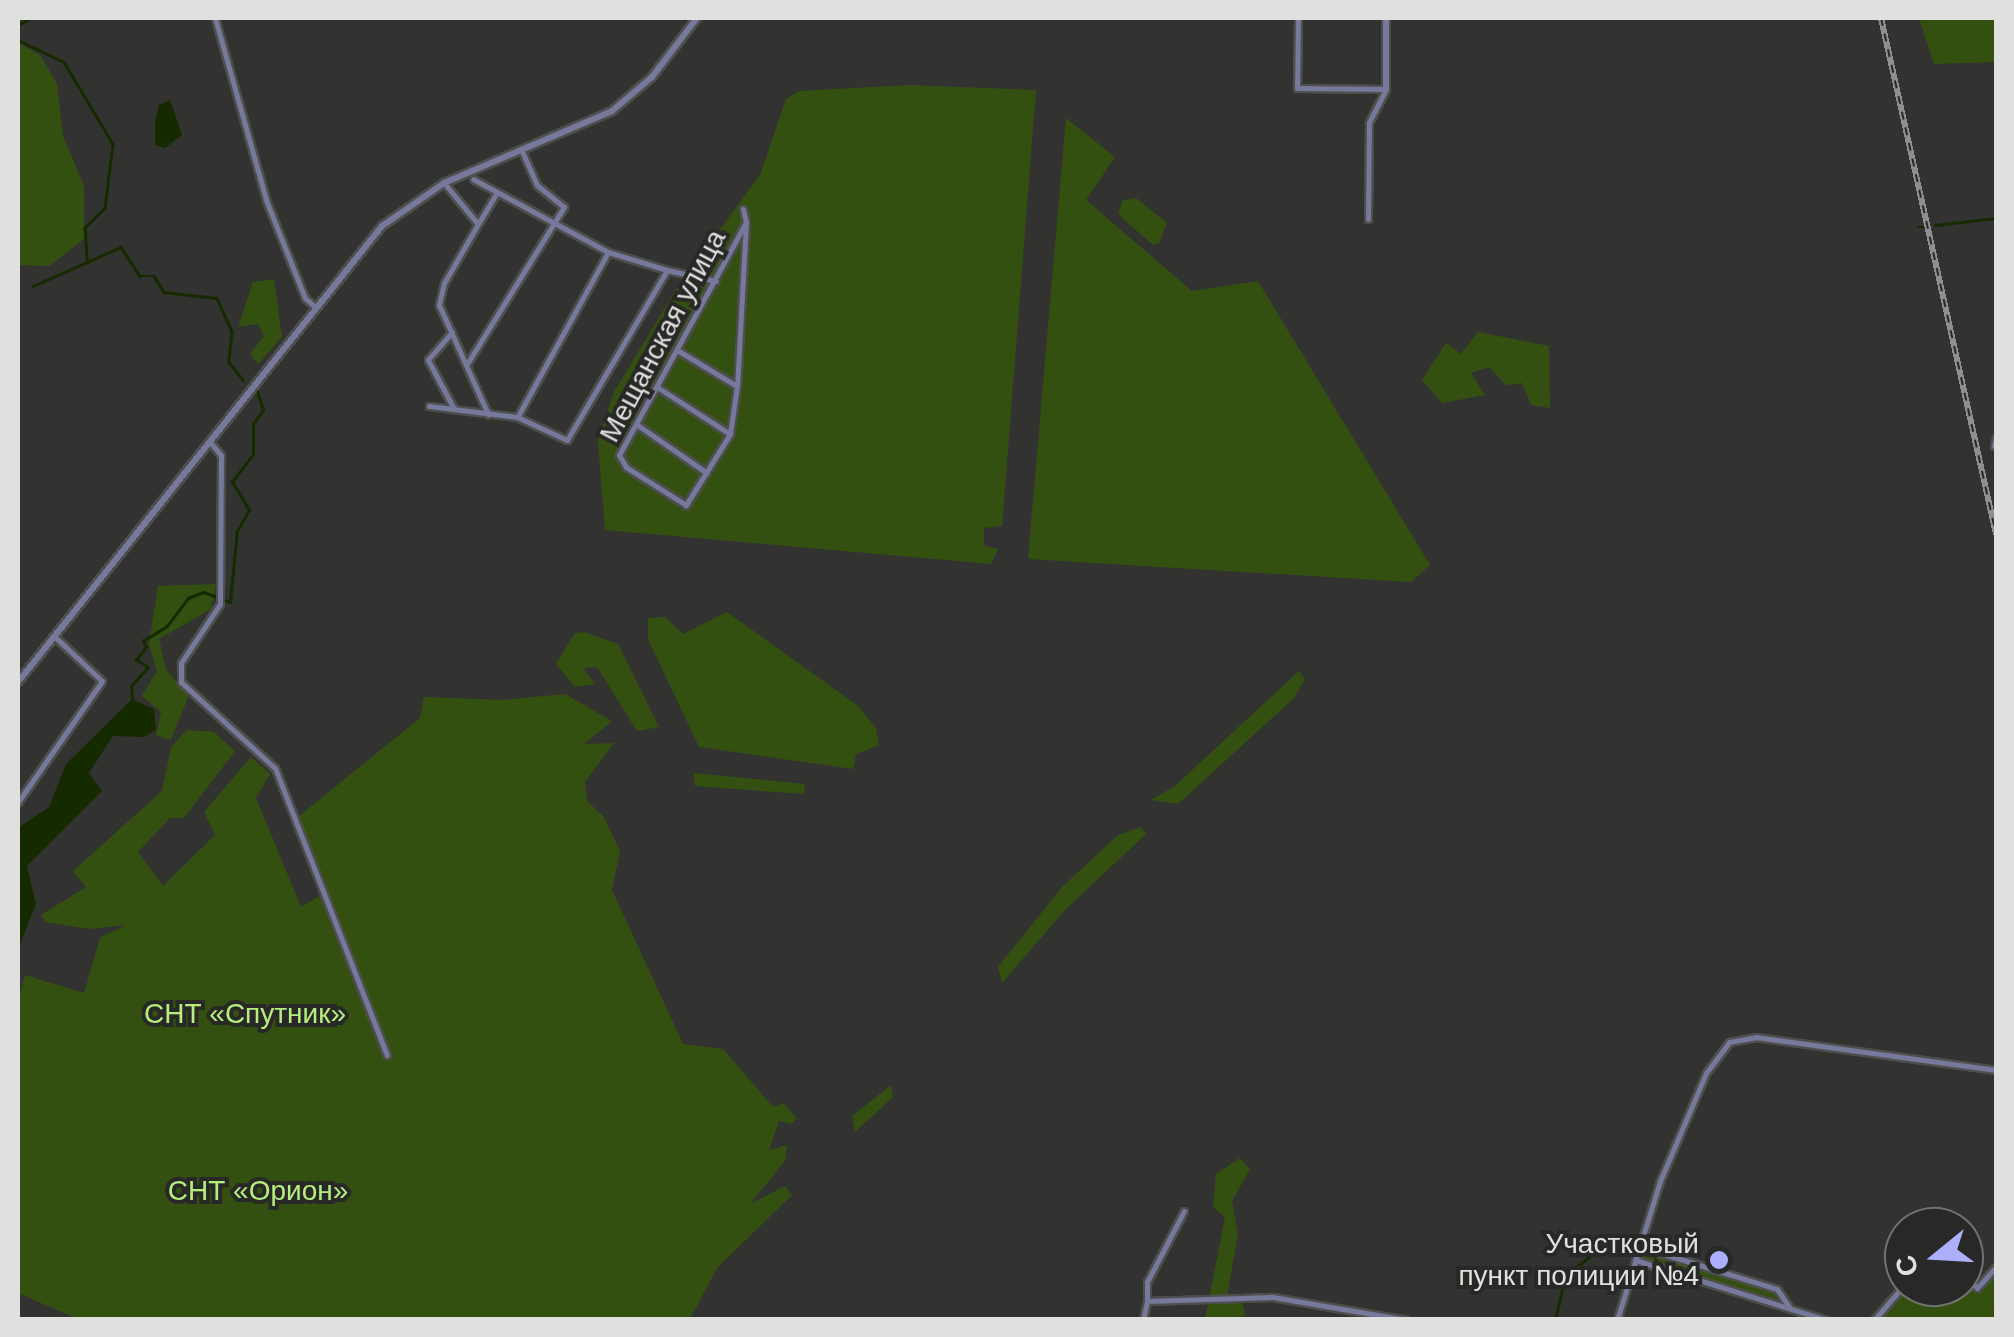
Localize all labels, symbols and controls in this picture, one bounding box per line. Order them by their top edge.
street label: Мещанская улица [593,224,733,448]
park label: СНТ «Спутник» [144,997,346,1031]
park label: СНТ «Орион» [168,1174,348,1208]
north arrow [1884,1207,1984,1307]
place label: Участковый пункт полиции №4 [1458,1227,1699,1293]
marker: Участковый пункт полиции №4 [1708,1249,1730,1271]
text: С [1889,1251,1925,1280]

